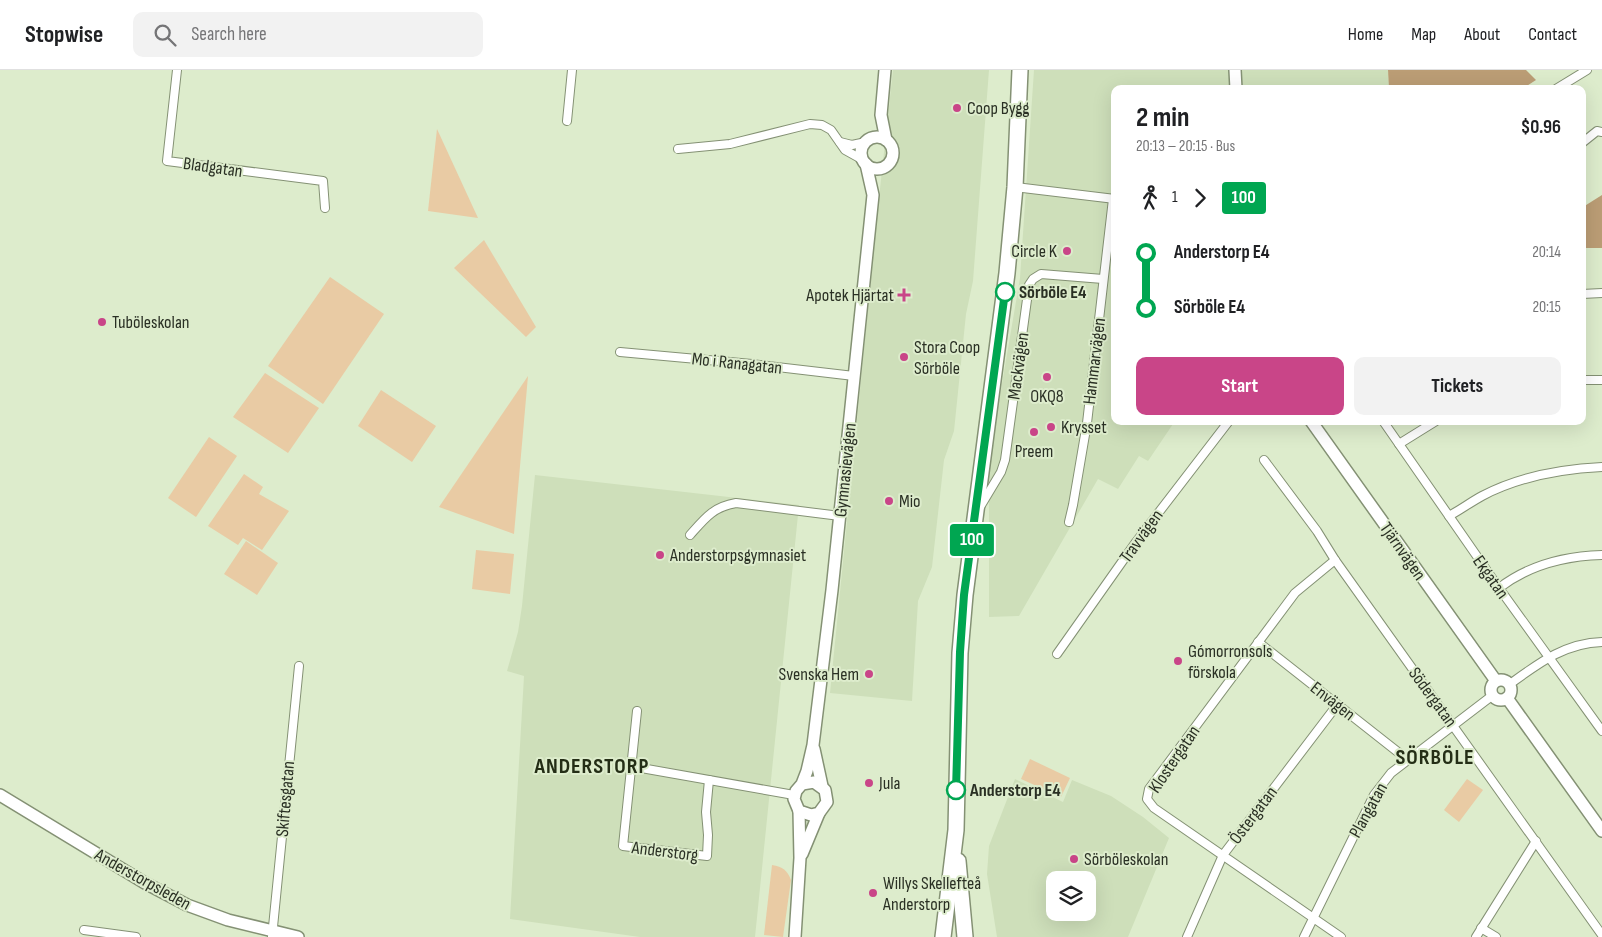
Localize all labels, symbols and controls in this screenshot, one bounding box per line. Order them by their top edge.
search box [133,12,483,57]
text: Stopwise [25,20,103,49]
icon: search [151,21,179,49]
text: Search here [191,23,267,46]
text: Home [1348,24,1383,45]
text: Map [1411,24,1436,45]
text: About [1464,24,1500,45]
text: Contact [1528,24,1577,45]
place label: Coop Bygg [967,98,1030,119]
text: 2 min [1136,101,1189,134]
marker: Coop Bygg [951,102,963,114]
text: $0.96 [1521,116,1561,139]
text: 20:13 – 20:15 · Bus [1136,137,1235,156]
street label: Bladgatan [182,153,244,182]
icon: walk [1136,184,1164,212]
icon: forward [1186,184,1214,212]
text: 100 [1232,187,1256,208]
text: 1 [1172,188,1178,207]
place label: Circle K [1011,241,1058,262]
text: Anderstorp E4 [1174,241,1270,264]
text: 20:14 [1532,243,1561,262]
marker: Circle K [1061,245,1073,257]
marker: Sörböle E4 [995,282,1015,302]
place label: Sörböle E4 [1019,282,1087,303]
place label: Apotek Hjärtat [805,285,894,306]
marker: Apotek Hjärtat [898,289,910,301]
text: Sörböle E4 [1174,296,1245,319]
text: 20:15 [1532,298,1561,317]
place label: Tuböleskolan [112,312,190,333]
marker: Tuböleskolan [96,316,108,328]
street label: Hammarvägen [1079,317,1110,406]
street label: Mackvägen [1003,331,1034,401]
place label: Stora Coop Sörböle [914,337,980,379]
street label: Mo i Ranagatan [691,348,783,379]
marker: Stora Coop Sörböle [898,351,910,363]
button: Start [1136,357,1344,415]
button: Tickets [1354,357,1561,415]
marker: OKQ8 [1041,371,1053,383]
place label: OKQ8 [1030,386,1064,407]
place label: Krysset [1061,417,1107,438]
marker: Krysset [1045,421,1057,433]
street label: Gymnasievägen [830,422,861,518]
marker: Preem [1028,426,1040,438]
place label: Preem [1015,441,1053,462]
place label: Mio [899,491,921,512]
marker: Mio [883,495,895,507]
street label: Travvägen [1115,506,1168,567]
street label: Tjärnvägen [1375,518,1430,584]
line badge: 100 [943,524,1001,556]
text: 100 [960,529,984,550]
place label: Anderstorpsgymnasiet [669,545,807,566]
marker: Anderstorpsgymnasiet [654,549,666,561]
street label: Ekgatan [1468,552,1513,603]
place label: Gómorronsols förskola [1188,641,1272,683]
marker: Gómorronsols förskola [1172,655,1184,667]
street label: Södergatan [1404,663,1461,731]
place label: Svenska Hem [779,664,859,685]
marker: Svenska Hem [863,668,875,680]
street label: Envägen [1306,677,1359,725]
street label: Klostergatan [1144,722,1205,797]
district label: SÖRBÖLE [1395,744,1475,771]
district label: ANDERSTORP [533,753,650,780]
street label: Skiftesgatan [272,760,299,838]
place label: Jula [878,773,901,794]
marker: Jula [863,777,875,789]
street label: Plangatan [1345,779,1392,841]
marker: Anderstorp E4 [946,780,966,800]
place label: Anderstorp E4 [969,780,1061,801]
street label: Östergatan [1225,782,1282,848]
street label: Anderstorg [630,837,699,866]
street label: Anderstorpsleden [90,844,195,915]
place label: Sörböleskolan [1084,849,1168,870]
marker: Sörböleskolan [1068,853,1080,865]
map controls [1046,871,1096,921]
button: layers [1046,871,1096,921]
place label: Willys Skellefteå Anderstorp [882,873,981,915]
marker: Willys Skellefteå Anderstorp [867,887,879,899]

